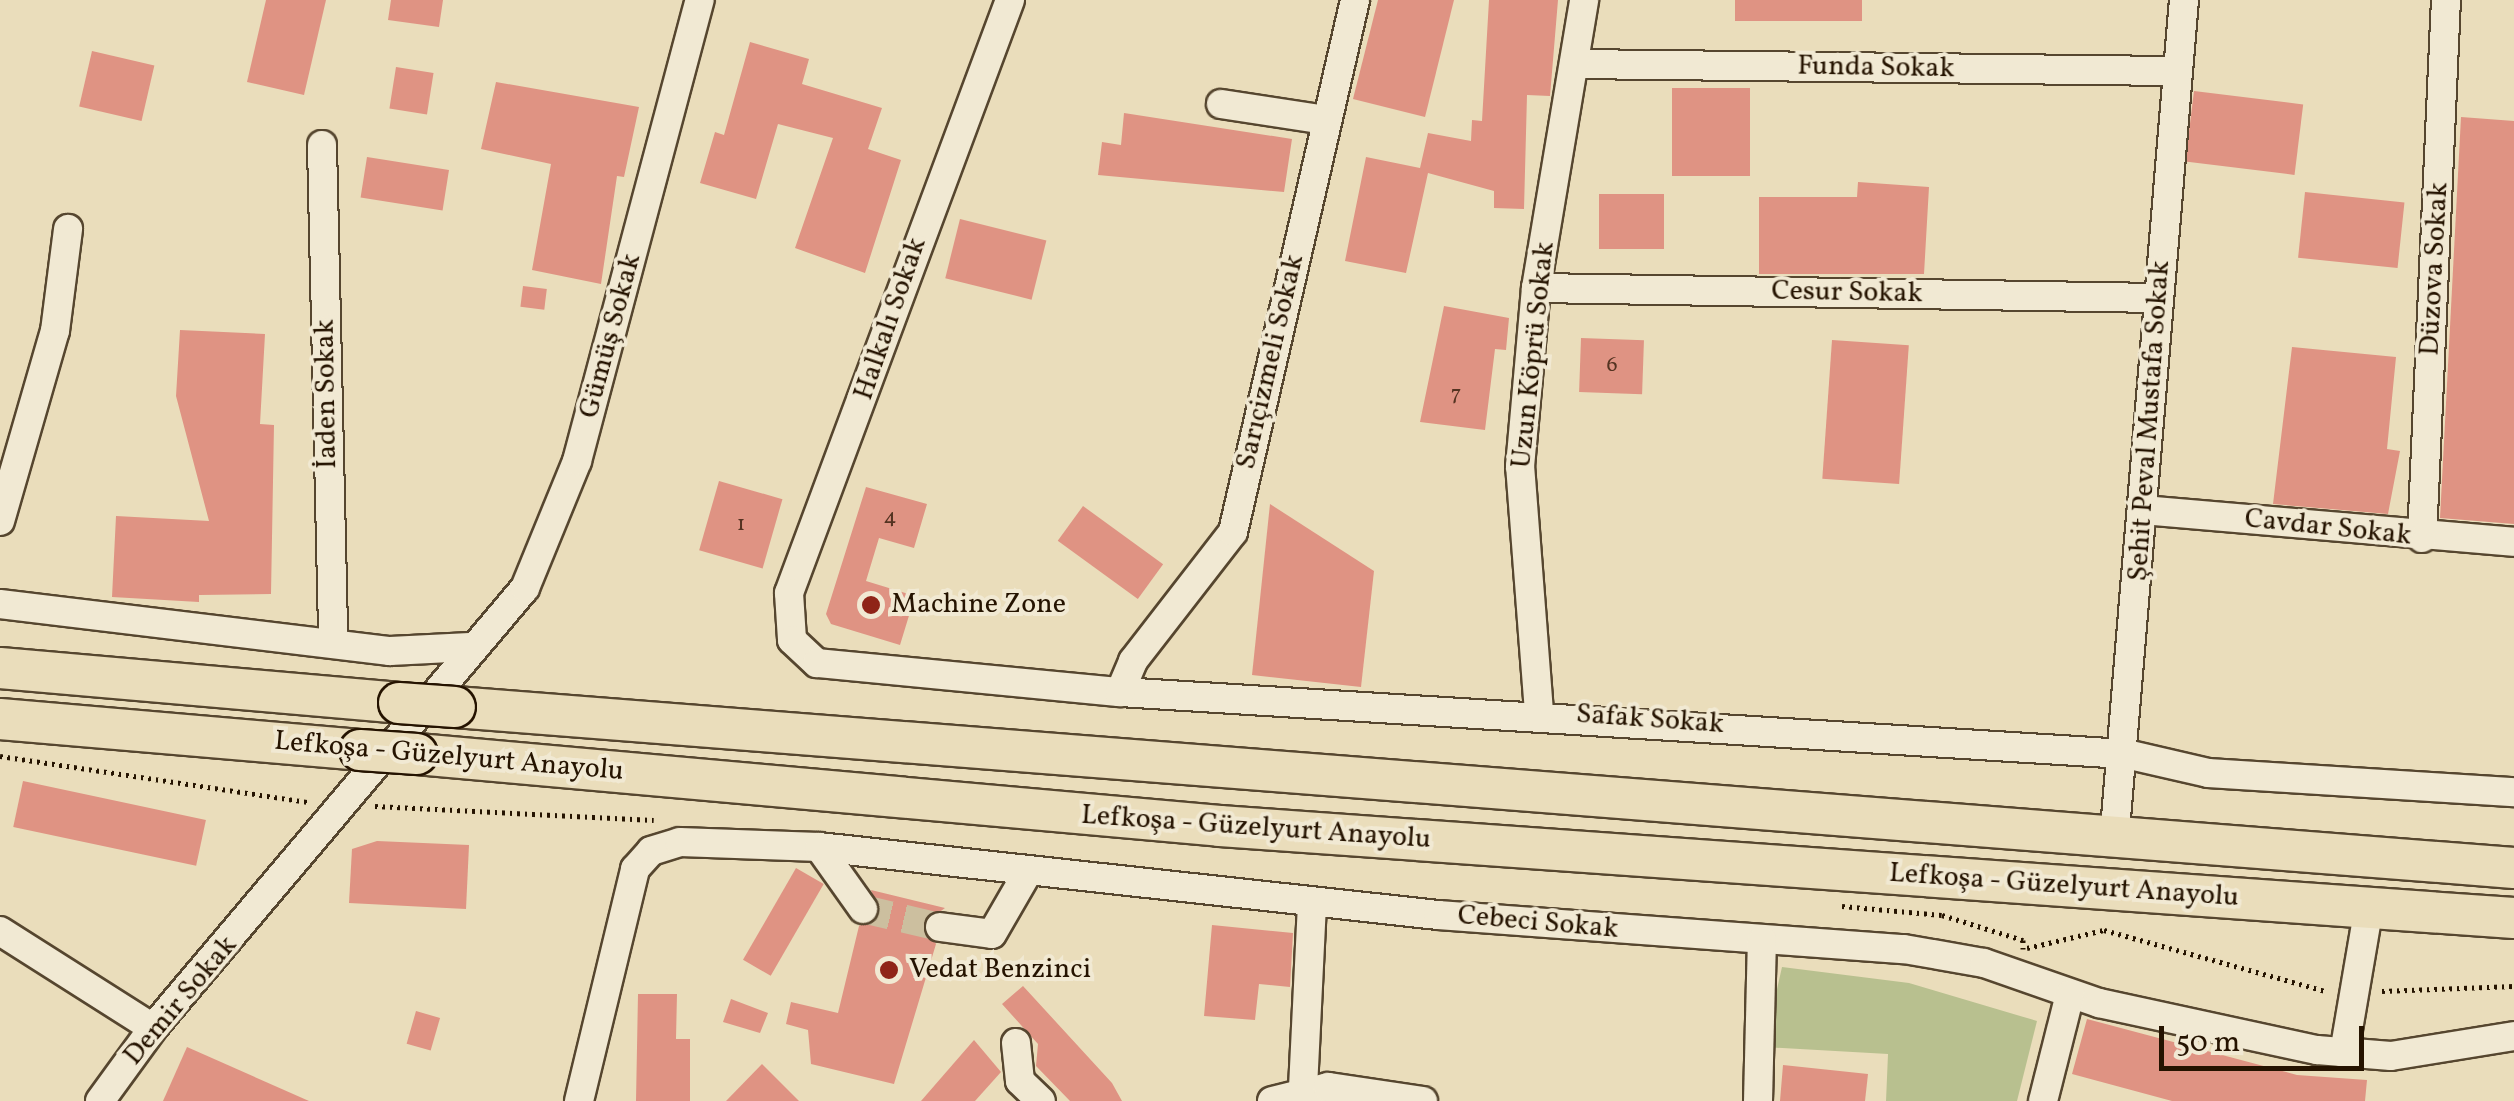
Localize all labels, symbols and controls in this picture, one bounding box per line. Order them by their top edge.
street label: Funda Sokak [1797,50,1955,86]
street label: Düzova Sokak [2414,181,2456,357]
street label: Halkalı Sokak [848,233,934,405]
street label: Uzun Köprü Sokak [1505,240,1563,470]
street label: Gümüş Sokak [573,250,649,422]
street label: Sarıçizmeli Sokak [1230,251,1312,473]
street label: Şehit Peval Mustafa Sokak [2122,260,2178,582]
street label: Cesur Sokak [1771,275,1923,311]
street label: İaden Sokak [309,319,345,469]
house number: 6 [1606,353,1618,379]
house number: 7 [1451,382,1461,408]
street label: Cavdar Sokak [2243,503,2413,553]
house number: 4 [883,505,897,531]
house number: 1 [737,512,745,538]
place label: Machine Zone [891,588,1066,622]
marker: Machine Zone [860,594,882,616]
street label: Safak Sokak [1575,698,1725,742]
street label: Lefkoşa - Güzelyurt Anayolu [272,725,626,789]
street label: Lefkoşa - Güzelyurt Anayolu [1079,799,1433,857]
street label: Lefkoşa - Güzelyurt Anayolu [1887,857,2241,915]
street label: Cebeci Sokak [1456,899,1620,947]
street label: Demir Sokak [117,929,245,1073]
place label: Vedat Benzinci [909,953,1091,987]
marker: Vedat Benzinci [878,959,900,981]
scale bar [2164,1006,2369,1068]
text: 50 m [2176,1022,2240,1064]

